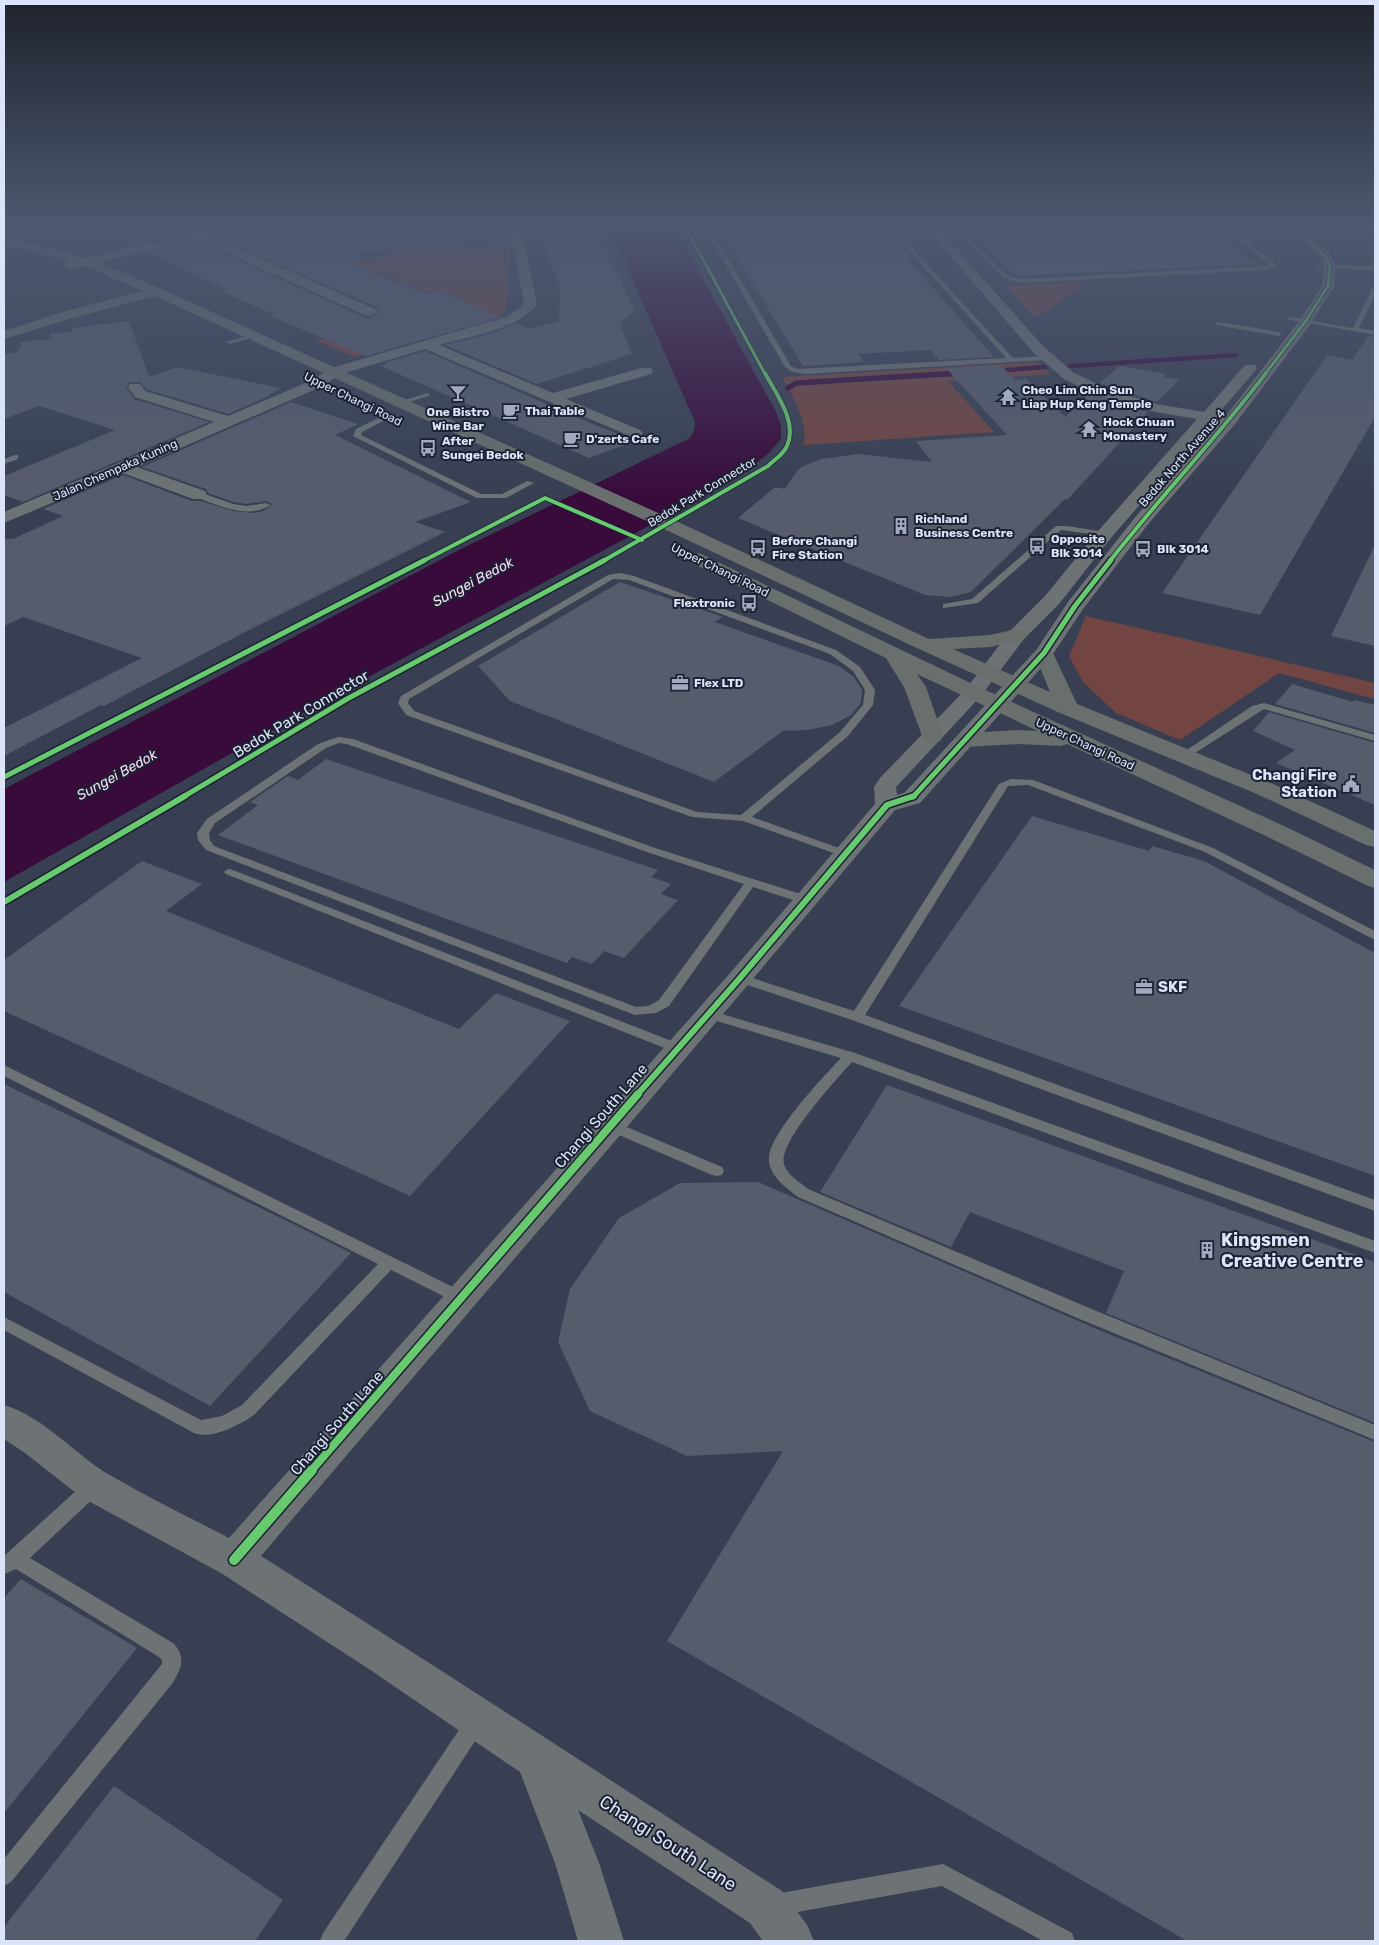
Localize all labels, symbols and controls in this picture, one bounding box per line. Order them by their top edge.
street label: Upper Changi Road [302,369,404,429]
bar icon: One Bistro Wine Bar [448,383,468,403]
place label: Cheo Lim Chin Sun Liap Hup Keng Temple [1022,383,1152,411]
temple icon: Cheo Lim Chin Sun Liap Hup Keng Temple [998,387,1018,407]
cafe icon: Thai Table [501,401,521,421]
place label: Thai Table [525,404,585,418]
place label: One Bistro Wine Bar [427,405,489,433]
street label: Bedok North Avenue 4 [1136,406,1229,510]
place label: Hock Chuan Monastery [1103,415,1175,443]
temple icon: Hock Chuan Monastery [1079,419,1099,439]
cafe icon: D'zerts Cafe [562,429,582,449]
place label: D'zerts Cafe [586,432,659,446]
place label: After Sungei Bedok [442,434,524,462]
street label: Jalan Chempaka Kuning [51,436,179,504]
bus stop icon: After Sungei Bedok [418,438,438,458]
street label: Bedok Park Connector [645,454,759,530]
place label: Richland Business Centre [915,512,1013,540]
building icon: Richland Business Centre [891,516,911,536]
place label: Opposite Blk 3014 [1051,532,1105,560]
place label: Before Changi Fire Station [772,534,857,562]
bus stop icon: Opposite Blk 3014 [1027,536,1047,556]
bus stop icon: Before Changi Fire Station [748,538,768,558]
bus stop icon: Blk 3014 [1133,539,1153,559]
street label: Upper Changi Road [669,540,771,600]
place label: Blk 3014 [1157,542,1209,556]
water label: Sungei Bedok [430,553,517,610]
bus stop icon: Flextronic [739,593,759,613]
place label: Flextronic [674,596,735,610]
street label: Bedok Park Connector [230,666,373,762]
office icon: Flex LTD [670,673,690,693]
place label: Flex LTD [694,676,744,690]
street label: Upper Changi Road [1033,715,1137,773]
water label: Sungei Bedok [74,746,161,804]
place label: Changi Fire Station [1252,766,1337,801]
public building icon: Changi Fire Station [1341,774,1361,794]
office icon: SKF [1134,977,1154,997]
place label: SKF [1158,978,1187,996]
street label: Changi South Lane [551,1060,651,1172]
place label: Kingsmen Creative Centre [1221,1229,1364,1272]
building icon: Kingsmen Creative Centre [1197,1240,1217,1260]
street label: Changi South Lane [287,1367,387,1479]
street label: Changi South Lane [595,1790,741,1896]

